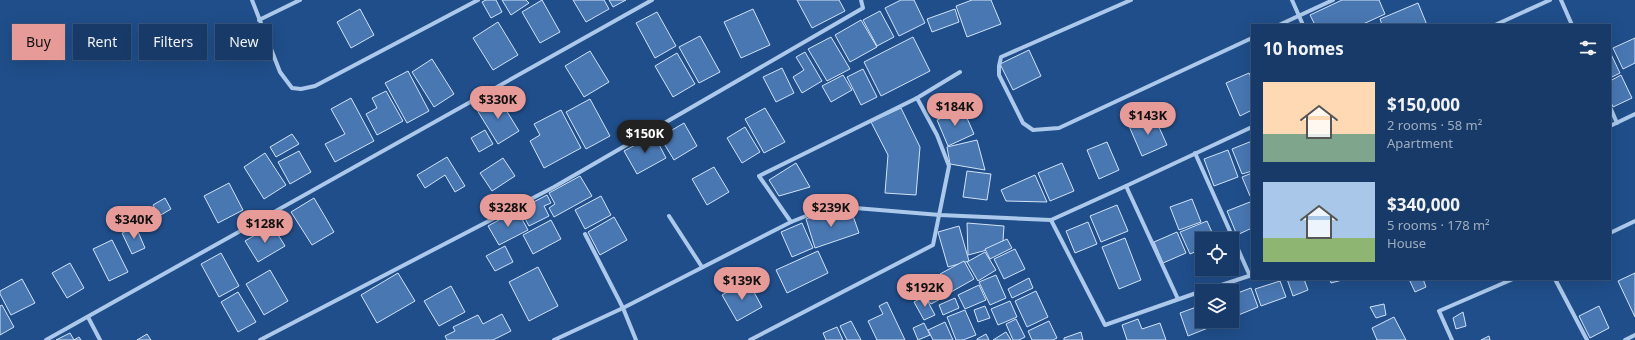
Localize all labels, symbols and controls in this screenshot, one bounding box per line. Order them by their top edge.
chip: Buy [12,24,65,60]
chip: Rent [73,24,131,60]
chip: Filters [139,24,207,60]
chip: New [215,24,272,60]
text: 10 homes [1263,37,1344,60]
icon: filters [1577,37,1599,59]
pin: $330K [470,86,526,120]
text: $330K [479,90,517,108]
pin: $184K [927,93,983,127]
text: $150,000 [1387,93,1460,116]
text: $184K [936,97,974,115]
icon: home [1295,98,1343,146]
pin: $143K [1120,102,1176,136]
text: $143K [1129,106,1167,124]
text: 2 rooms · 58 m² [1387,116,1482,134]
pin: $150K [617,120,673,154]
text: $150K [626,124,664,142]
text: Apartment [1387,134,1453,152]
text: $340,000 [1387,193,1460,216]
pin: $328K [480,194,536,228]
pin: $239K [803,194,859,228]
text: $328K [489,198,527,216]
text: $239K [812,198,850,216]
icon: home [1295,198,1343,246]
pin: $340K [106,206,162,240]
text: $340K [115,210,153,228]
pin: $128K [237,210,293,244]
text: $128K [246,214,284,232]
text: 5 rooms · 178 m² [1387,216,1490,234]
map controls [1195,232,1239,328]
button: locate [1195,232,1239,276]
text: House [1387,234,1426,252]
pin: $139K [714,267,770,301]
text: $139K [723,271,761,289]
pin: $192K [897,274,953,308]
text: $192K [906,278,944,296]
button: layers [1195,284,1239,328]

